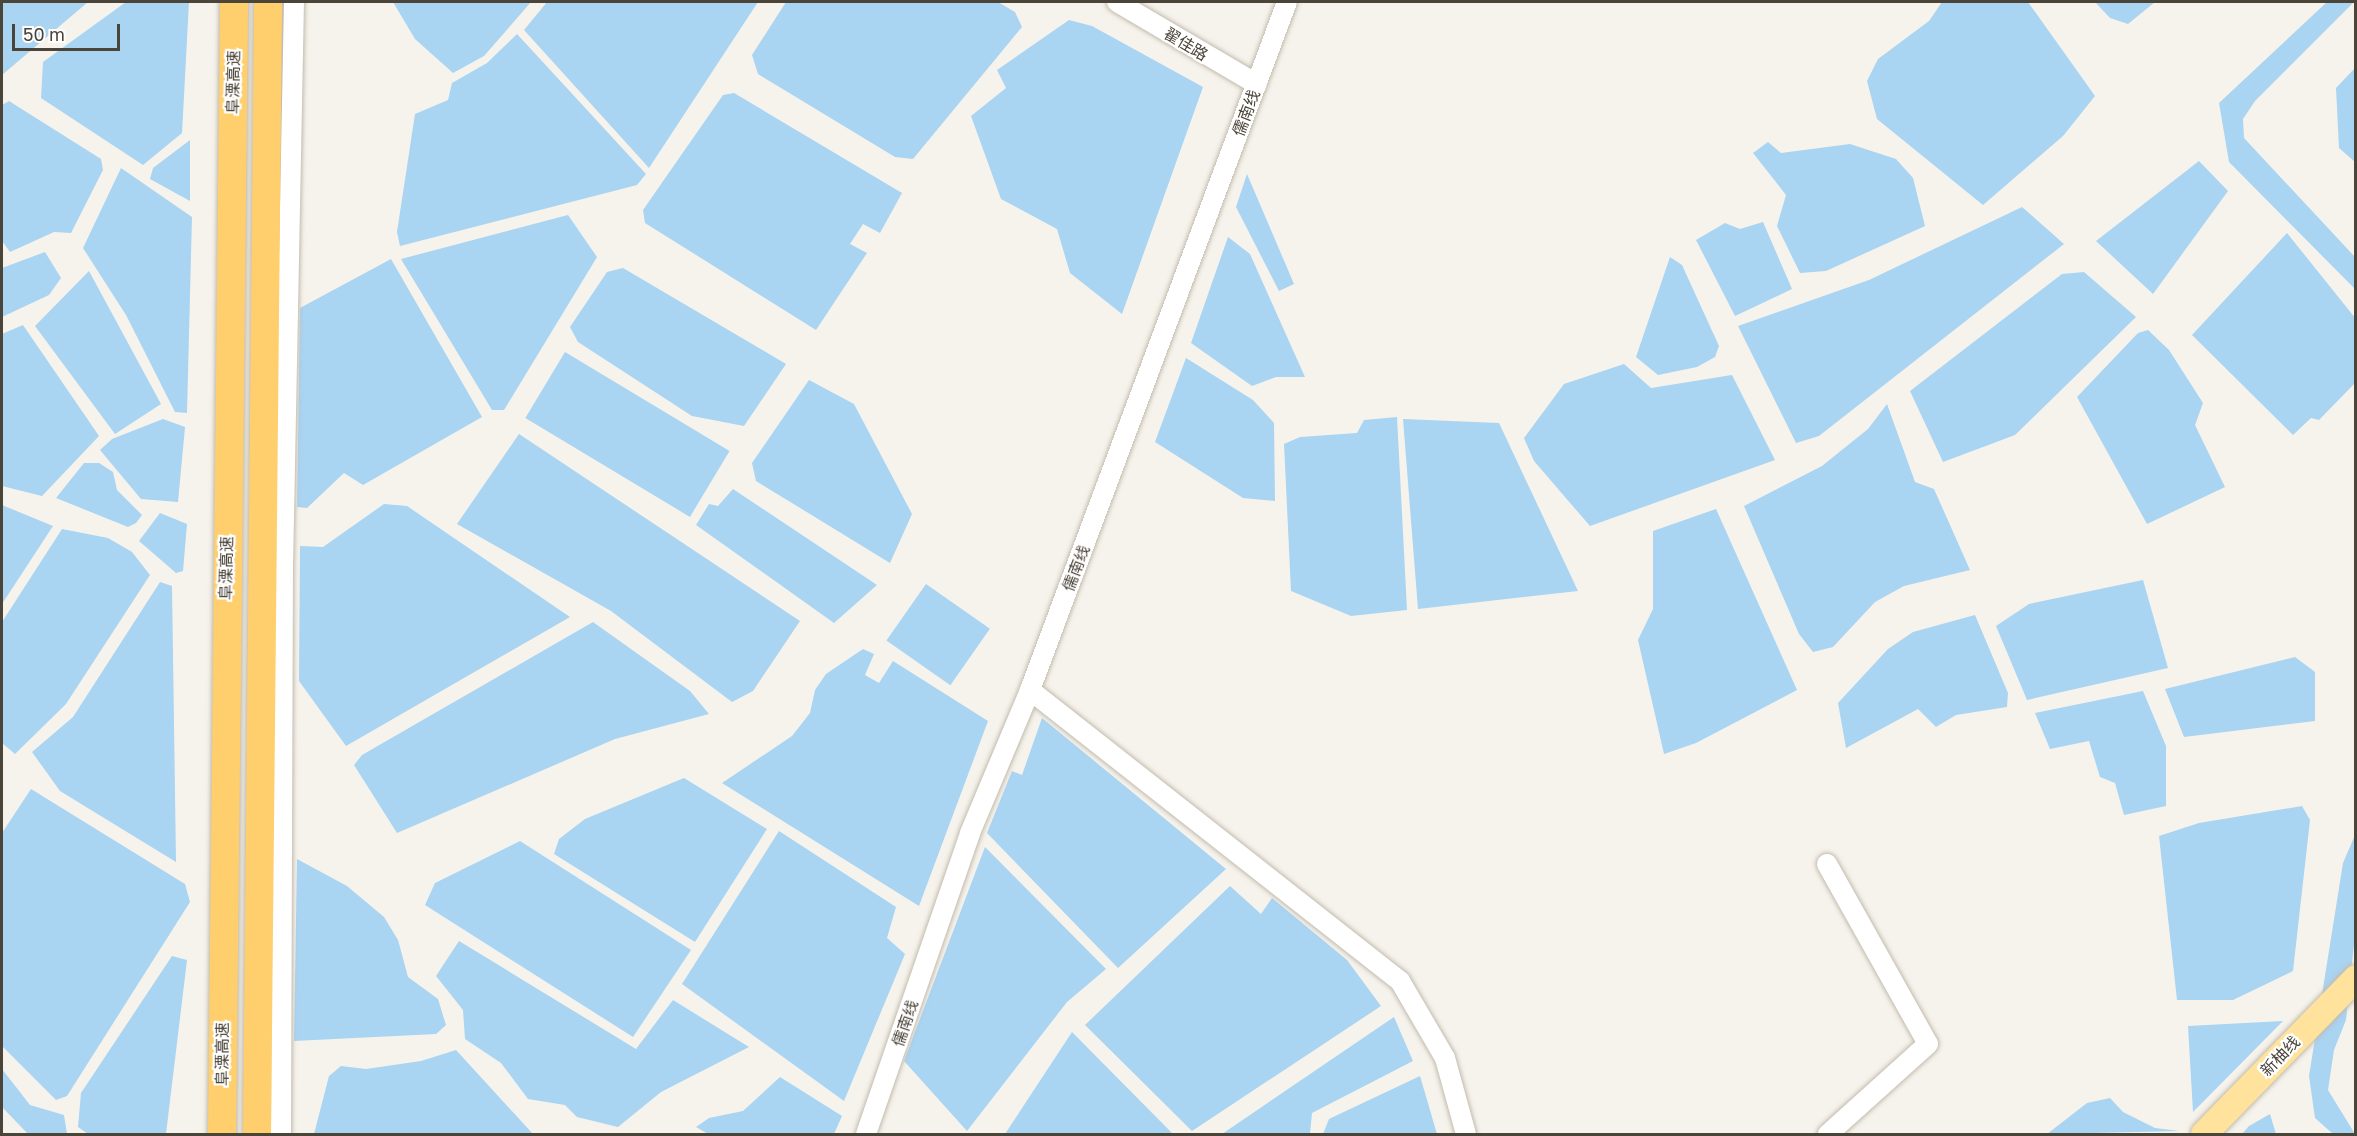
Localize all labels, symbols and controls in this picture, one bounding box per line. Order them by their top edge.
scale bar [15,12,123,50]
text: 50 m [23,23,65,45]
street label: 翟佳路 [1160,23,1212,65]
street label: 阜溧高速 [223,50,243,114]
street label: 儒南线 [1228,87,1264,139]
street label: 阜溧高速 [216,536,236,600]
street label: 儒南线 [1058,542,1094,594]
street label: 儒南线 [888,997,922,1049]
street label: 阜溧高速 [212,1022,232,1086]
street label: 新柚线 [2256,1032,2304,1080]

